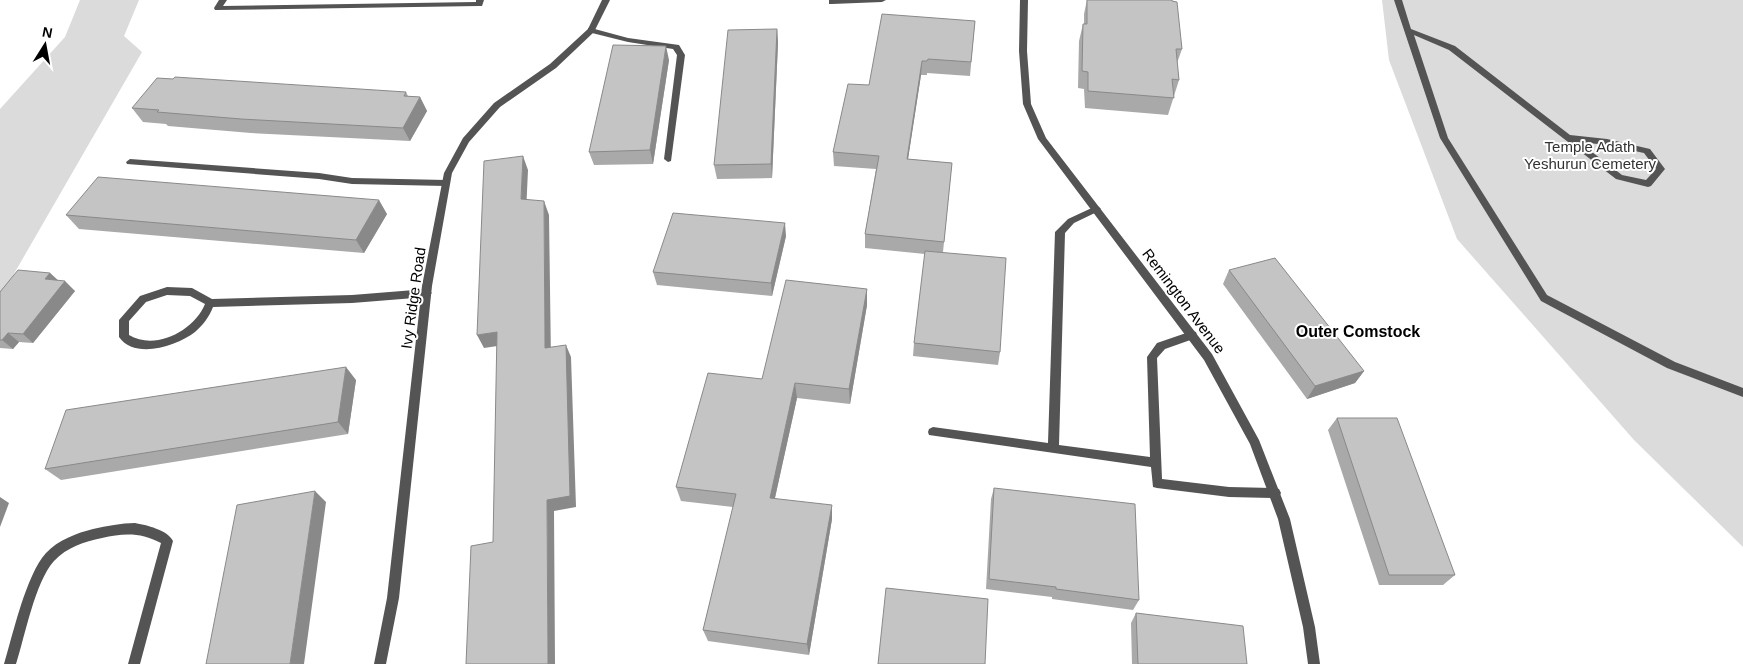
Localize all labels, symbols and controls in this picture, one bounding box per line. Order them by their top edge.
north arrow [20,20,70,70]
text: N [41,23,54,41]
park label: Temple Adath Yeshurun Cemetery [1524,138,1657,172]
street label: Remington Avenue [1139,245,1229,357]
street label: Ivy Ridge Road [397,246,429,350]
district label: Outer Comstock [1296,323,1420,340]

